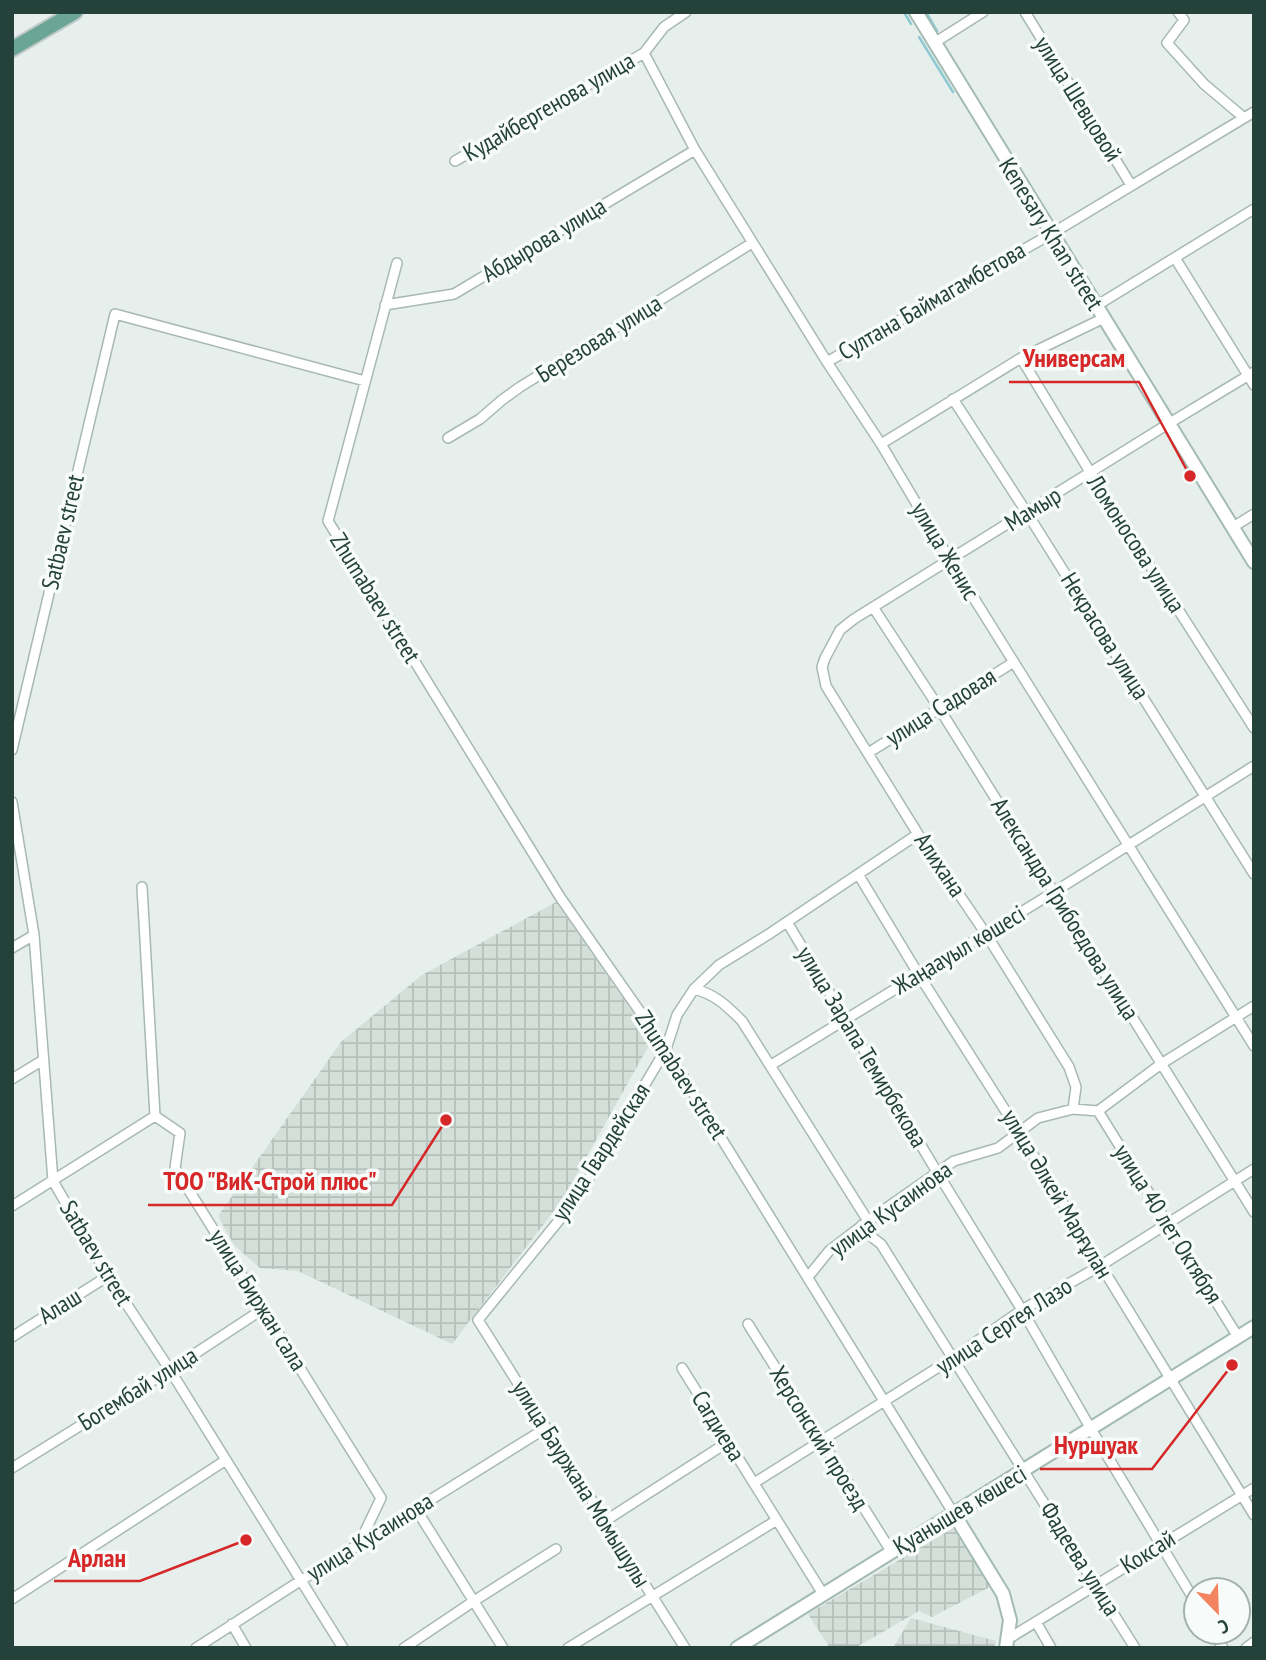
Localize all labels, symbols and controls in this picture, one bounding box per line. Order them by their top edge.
street label: улица Шевцовой [1028,30,1129,167]
street label: Кудайбергенова улица [458,45,640,168]
street label: Kenesary Khan street [992,152,1111,316]
street label: Абдырова улица [476,190,611,289]
street label: Султана Баймагамбетова [833,234,1031,367]
street label: Березовая улица [530,288,667,389]
callout: Универсам [1009,335,1139,382]
text: Универсам [1022,341,1125,374]
street label: Ломоносова улица [1080,468,1192,618]
street label: Satbaev street [34,471,91,592]
street label: Мамыр [999,479,1067,538]
street label: улица Женис [904,496,987,606]
street label: Zhumabaev street [323,527,428,669]
street label: Некрасова улица [1054,566,1157,705]
street label: улица Садовая [880,660,1002,753]
street label: Александра Грибоедова улица [984,792,1146,1026]
street label: Алихана [908,827,973,903]
street label: Жаңаауыл көшесі [886,898,1031,1002]
street label: улица Зарапа Темирбекова [790,940,935,1153]
street label: Zhumabaev street [628,1004,735,1145]
street label: улица Гвардейская [545,1077,657,1226]
street label: улица Әлкей Марғұлан [995,1103,1120,1284]
street label: улица 40 лет Октября [1107,1138,1230,1309]
street label: улица Кусаинова [823,1154,958,1263]
callout: ТОО "ВиК-Строй плюс" [148,1158,392,1205]
text: ТОО "ВиК-Строй плюс" [163,1164,377,1197]
street label: Satbaev street [53,1195,140,1311]
street label: улица Биржан сала [203,1223,314,1376]
street label: улица Сергея Лазо [930,1270,1078,1381]
street label: Алаш [33,1281,87,1331]
street label: Богембай улица [72,1340,203,1437]
street label: Херсонский проезд [763,1360,876,1516]
street label: улица Бауржана Момышулы [505,1374,658,1593]
street label: Сагдиева [685,1385,752,1467]
callout: Нуршуак [1040,1422,1152,1469]
text: Нуршуак [1054,1428,1138,1461]
street label: Қуанышев көшесі [887,1458,1032,1562]
street label: улица Кусаинова [301,1485,439,1588]
street label: Фадеева улица [1033,1496,1128,1621]
street label: Коксай [1115,1523,1181,1580]
callout: Арлан [54,1534,140,1581]
text: Арлан [67,1541,126,1574]
north arrow [1182,1576,1252,1646]
text: С [1215,1614,1232,1640]

